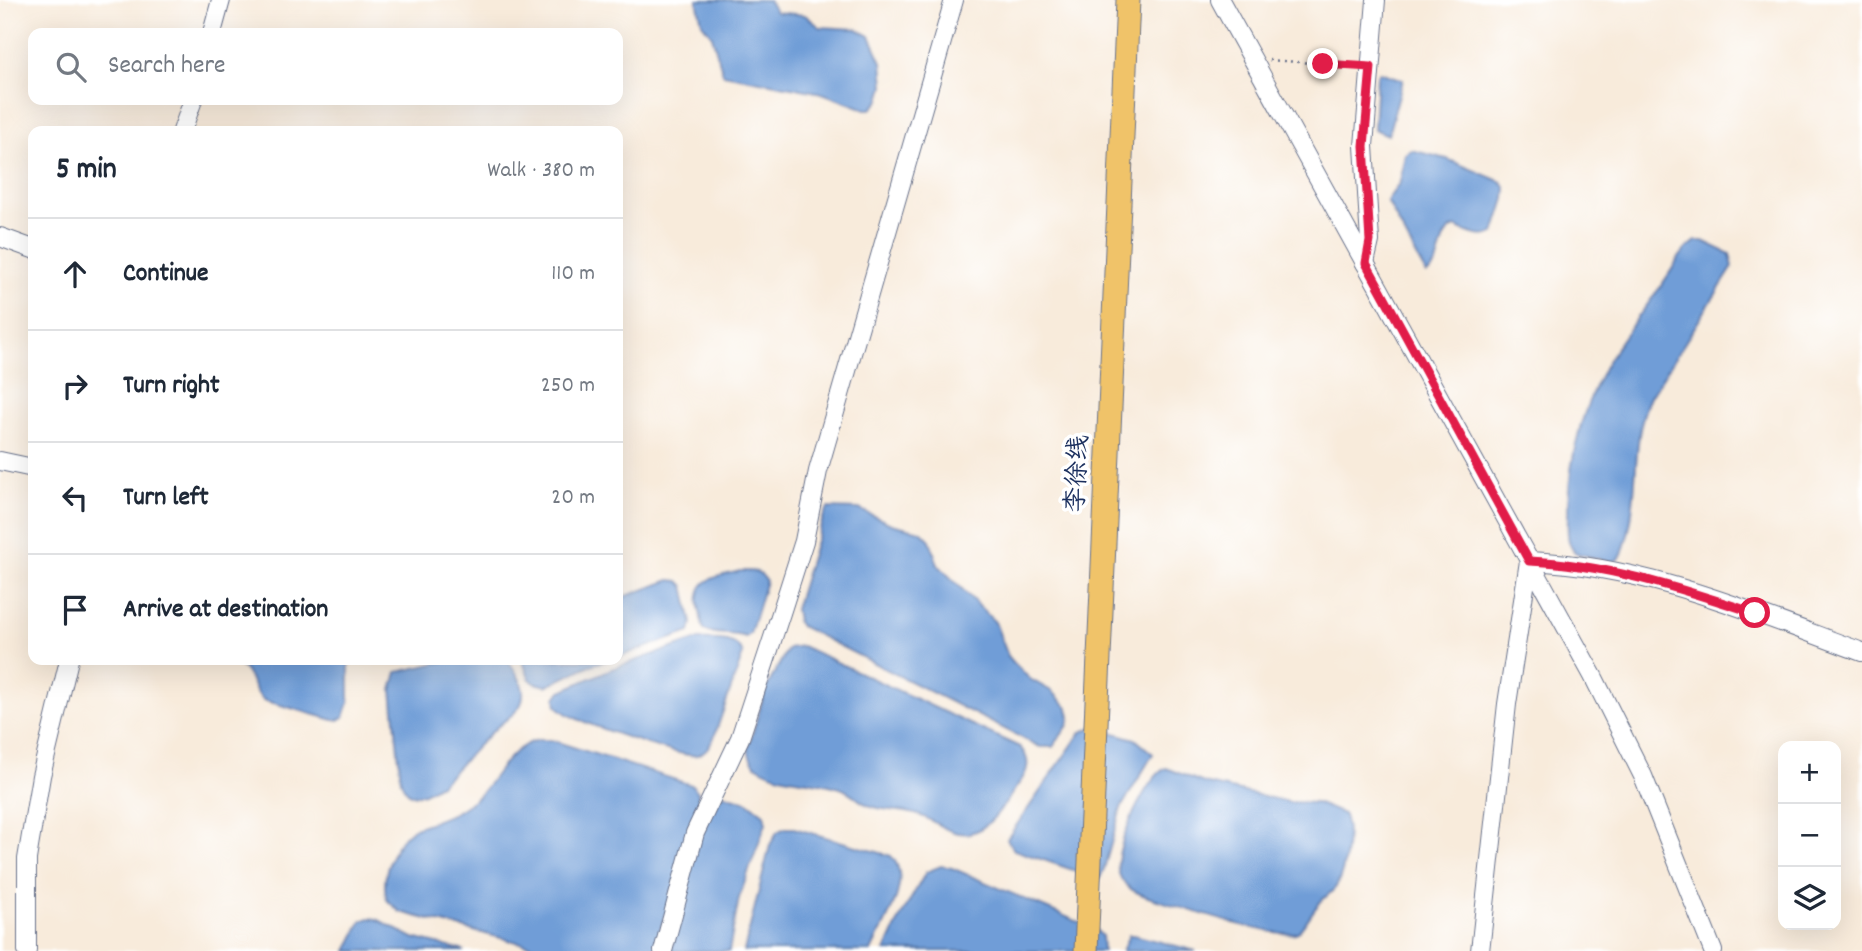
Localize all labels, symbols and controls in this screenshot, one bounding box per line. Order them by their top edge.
search box [28,28,623,105]
icon: search [52,48,90,86]
text: Search here [108,48,226,85]
route end [1307,48,1338,79]
text: 5 min [56,150,117,193]
text: Walk · 380 m [487,155,595,188]
icon: ahead [56,255,94,293]
text: Continue [123,256,208,293]
text: 110 m [551,258,595,291]
icon: right [56,367,94,405]
text: Turn right [123,368,220,405]
text: 250 m [541,370,595,403]
street label: 李徐线 [1058,434,1100,514]
icon: left [56,479,94,517]
text: Turn left [123,480,209,517]
text: 20 m [551,482,595,515]
icon: arrive [56,591,94,629]
text: Arrive at destination [123,592,328,629]
route start [1739,597,1770,628]
map controls [1778,741,1841,930]
button: + [1778,741,1841,804]
button: − [1778,804,1841,867]
button: layers [1778,867,1841,930]

